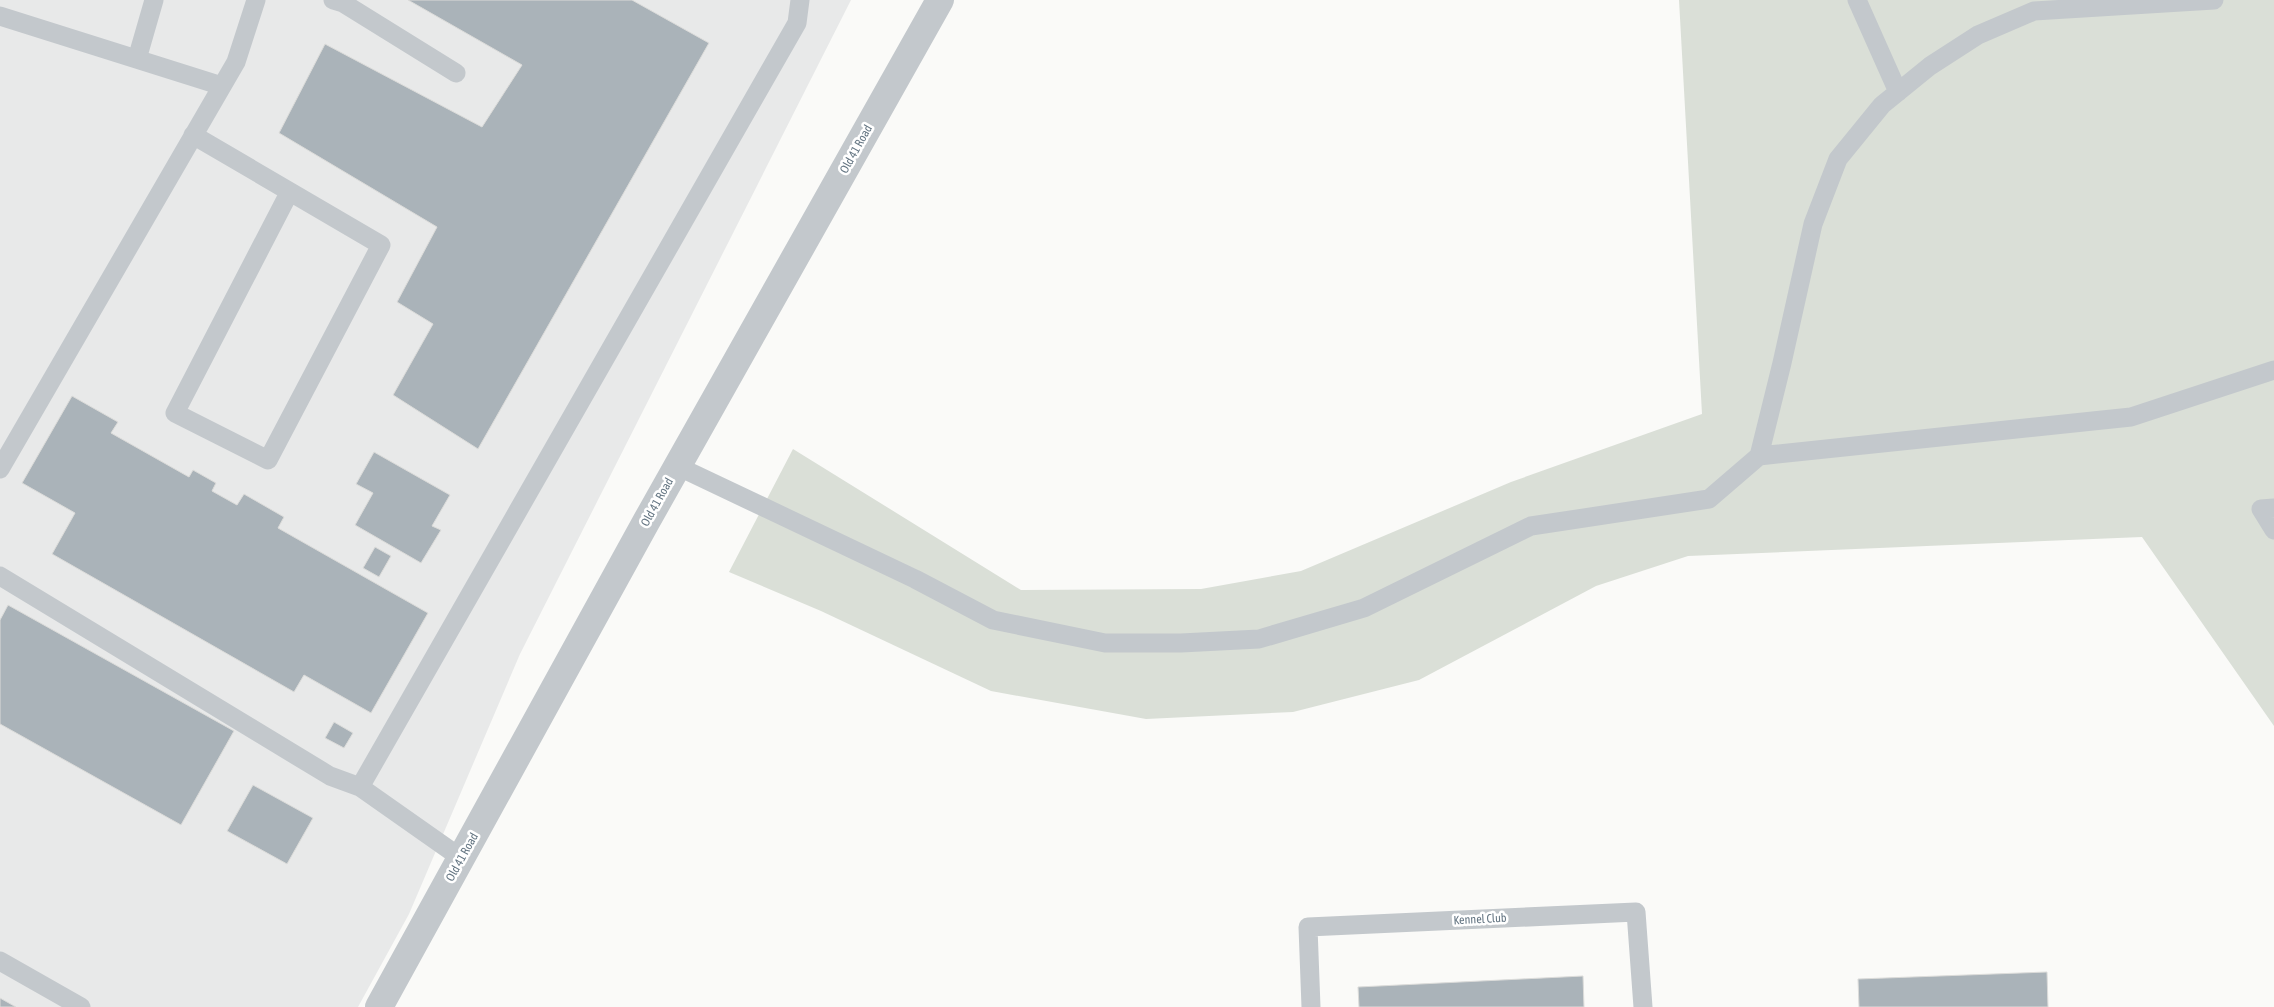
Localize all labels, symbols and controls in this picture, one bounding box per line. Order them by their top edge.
street label: Old 41 Road [837,122,875,176]
street label: Old 41 Road [638,475,676,529]
street label: Old 41 Road [443,830,481,884]
street label: Kennel Club [1453,911,1507,927]

